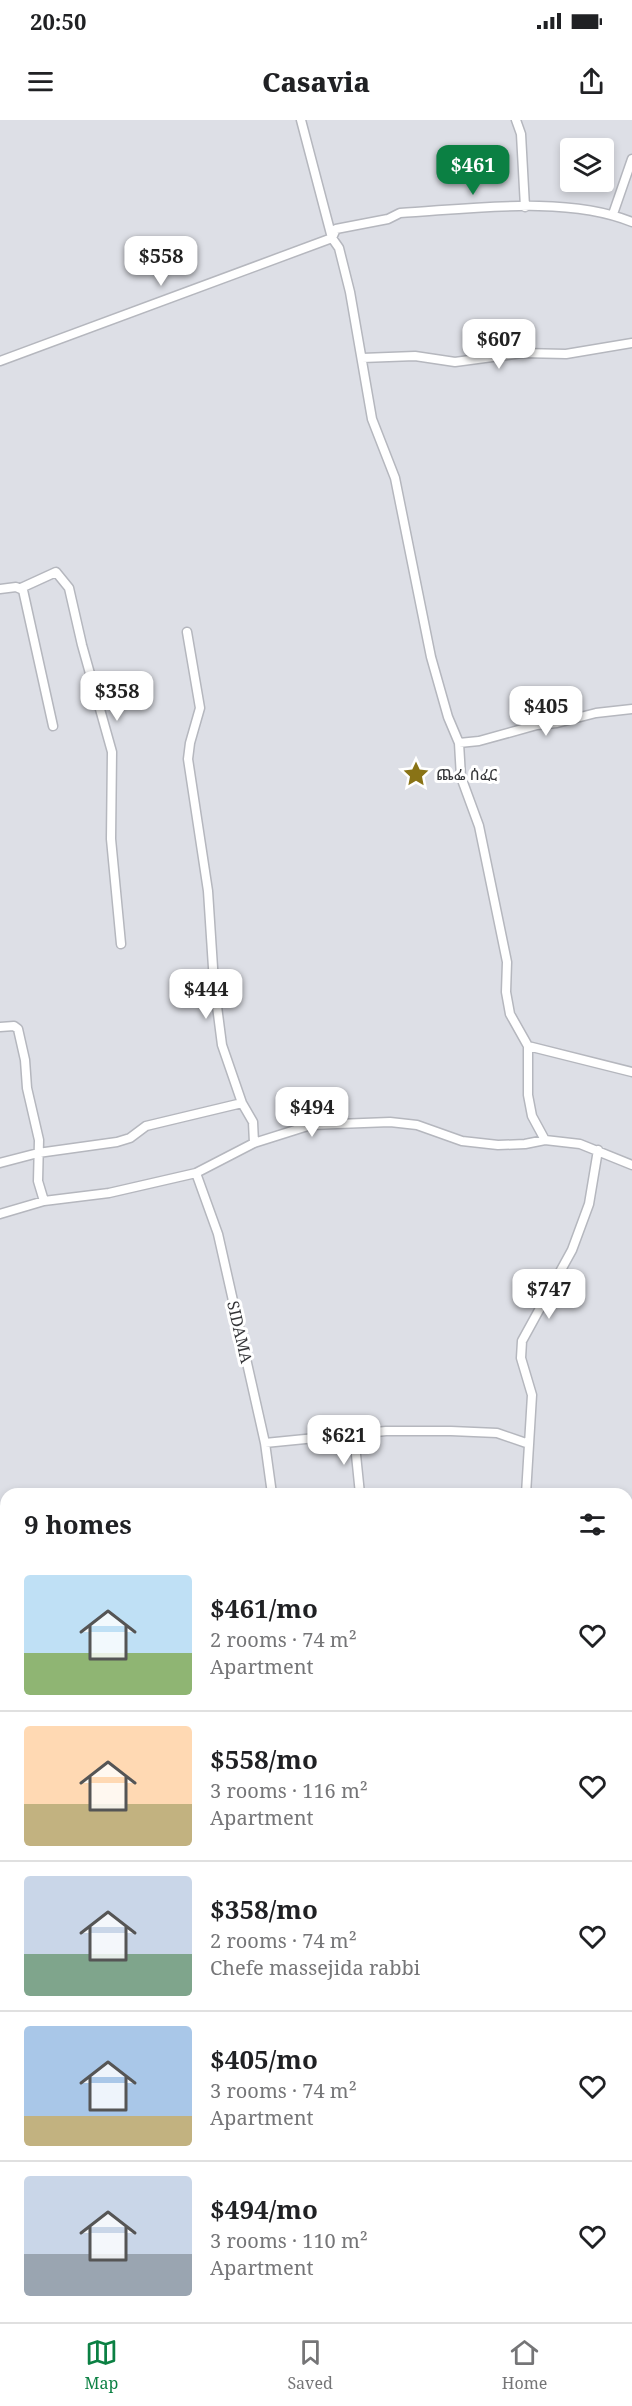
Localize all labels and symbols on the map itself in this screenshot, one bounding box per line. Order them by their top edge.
pin: $461 [437,145,509,196]
pin: $558 [125,236,197,287]
pin: $607 [463,319,535,370]
pin: $358 [81,671,153,722]
pin: $405 [510,686,582,737]
place icon: ጨፌ ሰፈር [401,759,431,789]
place label: ጨፌ ሰፈር [436,763,497,785]
pin: $444 [170,969,242,1020]
pin: $494 [276,1087,348,1138]
pin: $747 [513,1269,585,1320]
street label: SIDAMA [222,1299,258,1366]
pin: $621 [308,1415,380,1466]

